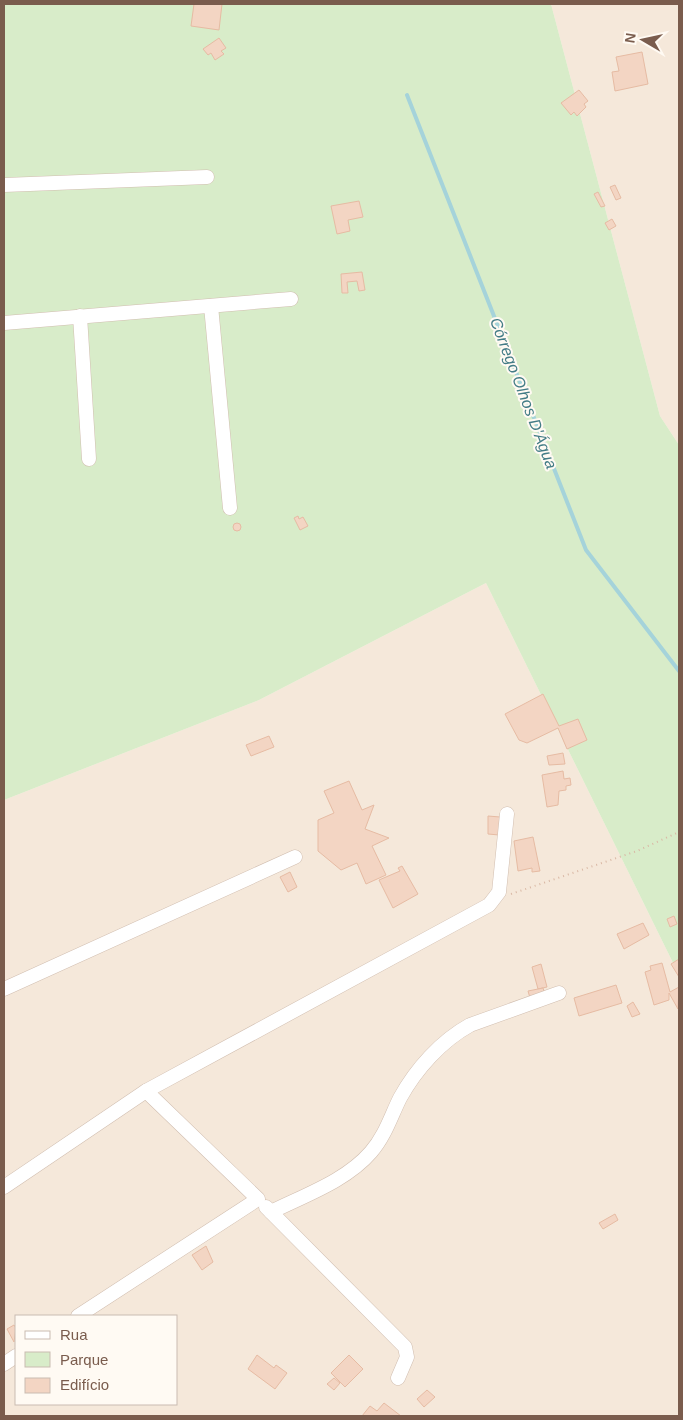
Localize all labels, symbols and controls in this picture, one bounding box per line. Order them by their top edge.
north arrow [618,15,668,65]
text: N [621,32,639,44]
water label: Córrego Olhos D'Água [487,315,561,471]
legend [15,1315,178,1405]
text: Rua [60,1326,88,1343]
text: Parque [60,1351,108,1368]
text: Edifício [60,1376,109,1393]

